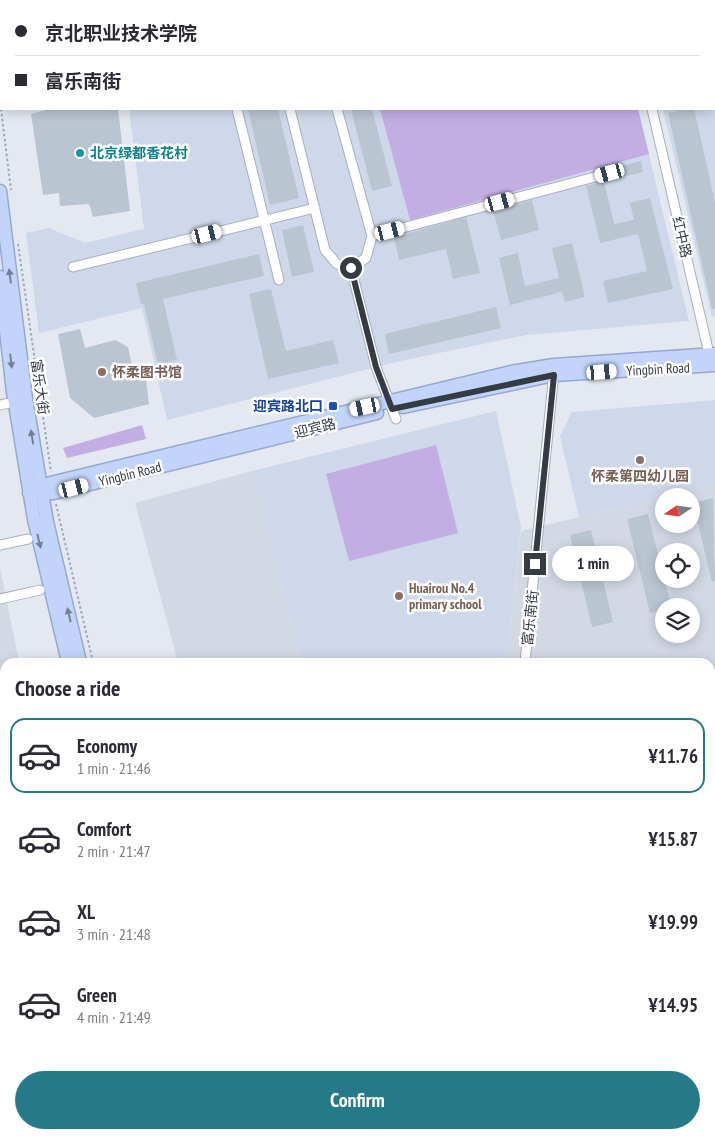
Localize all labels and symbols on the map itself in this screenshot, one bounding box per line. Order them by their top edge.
place label: 北京绿都香花村 [90,144,188,162]
marker: 北京绿都香花村 [74,147,86,159]
car [593,162,626,184]
car [483,191,516,213]
street label: 红中路 [669,215,695,259]
car [373,220,406,242]
car [190,223,223,245]
route start [340,257,362,279]
one-way arrow [6,267,14,283]
one-way arrow [7,353,15,369]
street label: 富乐大街 [27,358,53,416]
street label: Yingbin Road [626,358,690,380]
place label: 怀柔图书馆 [112,363,182,381]
car [586,363,617,381]
marker: 怀柔图书馆 [96,366,108,378]
place label: 迎宾路北口 [253,397,323,415]
car [348,397,381,417]
marker: 迎宾路北口 [327,400,339,412]
street label: 迎宾路 [292,414,338,442]
one-way arrow [28,428,36,444]
marker: 怀柔第四幼儿园 [634,454,646,466]
street label: Yingbin Road [97,458,163,490]
place label: 怀柔第四幼儿园 [591,467,689,485]
car [57,477,90,499]
north arrow [655,488,700,532]
one-way arrow [35,534,43,549]
callout: 1 min [552,546,635,582]
route end [524,553,546,575]
place label: Huairou No.4 primary school [409,579,482,613]
street label: 富乐南街 [518,589,542,647]
marker: Huairou No.4 primary school [393,590,405,602]
one-way arrow [65,607,73,623]

